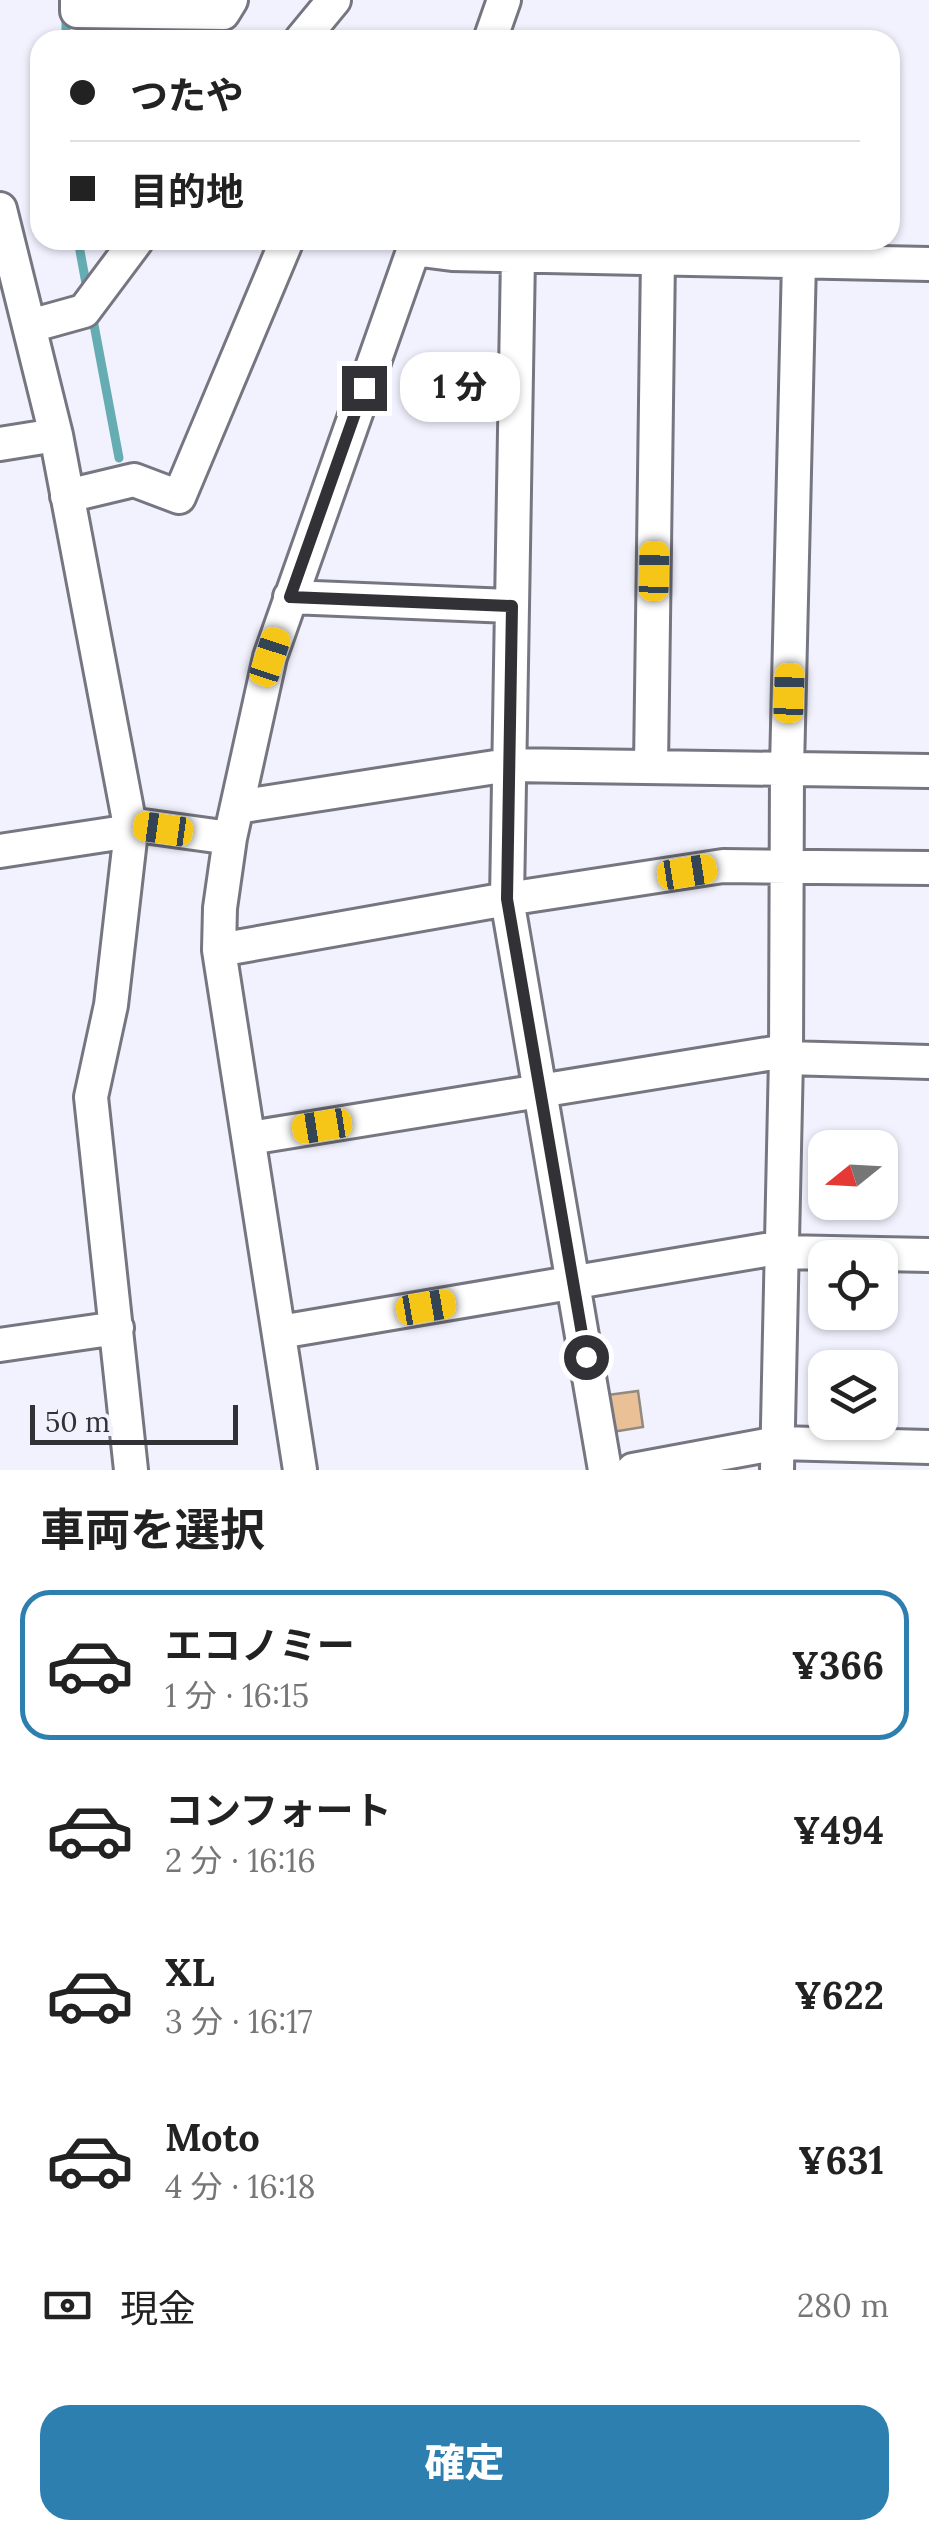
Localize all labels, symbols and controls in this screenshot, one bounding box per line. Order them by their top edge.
text: つたや [130,71,244,119]
text: 目的地 [130,167,244,215]
callout: 1 分 [399,353,519,423]
route end [342,366,387,411]
text: 1 分 [433,366,487,407]
car [638,541,670,601]
car [246,624,294,690]
car [773,662,805,724]
car [131,810,195,848]
car [655,852,719,892]
car [290,1106,354,1146]
north arrow [808,1130,898,1220]
map controls [808,1130,898,1440]
button: locate [808,1240,898,1330]
car [394,1287,458,1327]
route start [564,1335,609,1380]
button: layers [808,1350,898,1440]
scale bar [30,1400,238,1444]
text: 50 m [45,1404,110,1440]
text: 車両を選択 [40,1501,265,1558]
icon: car [45,1620,135,1710]
text: エコノミー [165,1621,355,1669]
text: ¥366 [792,1641,884,1689]
text: 1 分 · 16:15 [165,1675,309,1716]
icon: car [45,1785,135,1875]
text: コンフォート [165,1786,392,1834]
text: ¥494 [793,1806,884,1854]
text: 2 分 · 16:16 [165,1840,316,1881]
text: XL [165,1948,215,1996]
icon: car [45,1950,135,2040]
text: ¥622 [794,1971,884,2019]
text: 3 分 · 16:17 [165,2001,313,2042]
text: Moto [165,2113,260,2161]
icon: car [45,2115,135,2205]
text: ¥631 [798,2136,884,2184]
text: 4 分 · 16:18 [165,2166,315,2207]
icon: cash [40,2278,95,2333]
text: 現金 [120,2284,196,2332]
text: 280 m [797,2285,889,2326]
button: 確定 [40,2405,889,2520]

